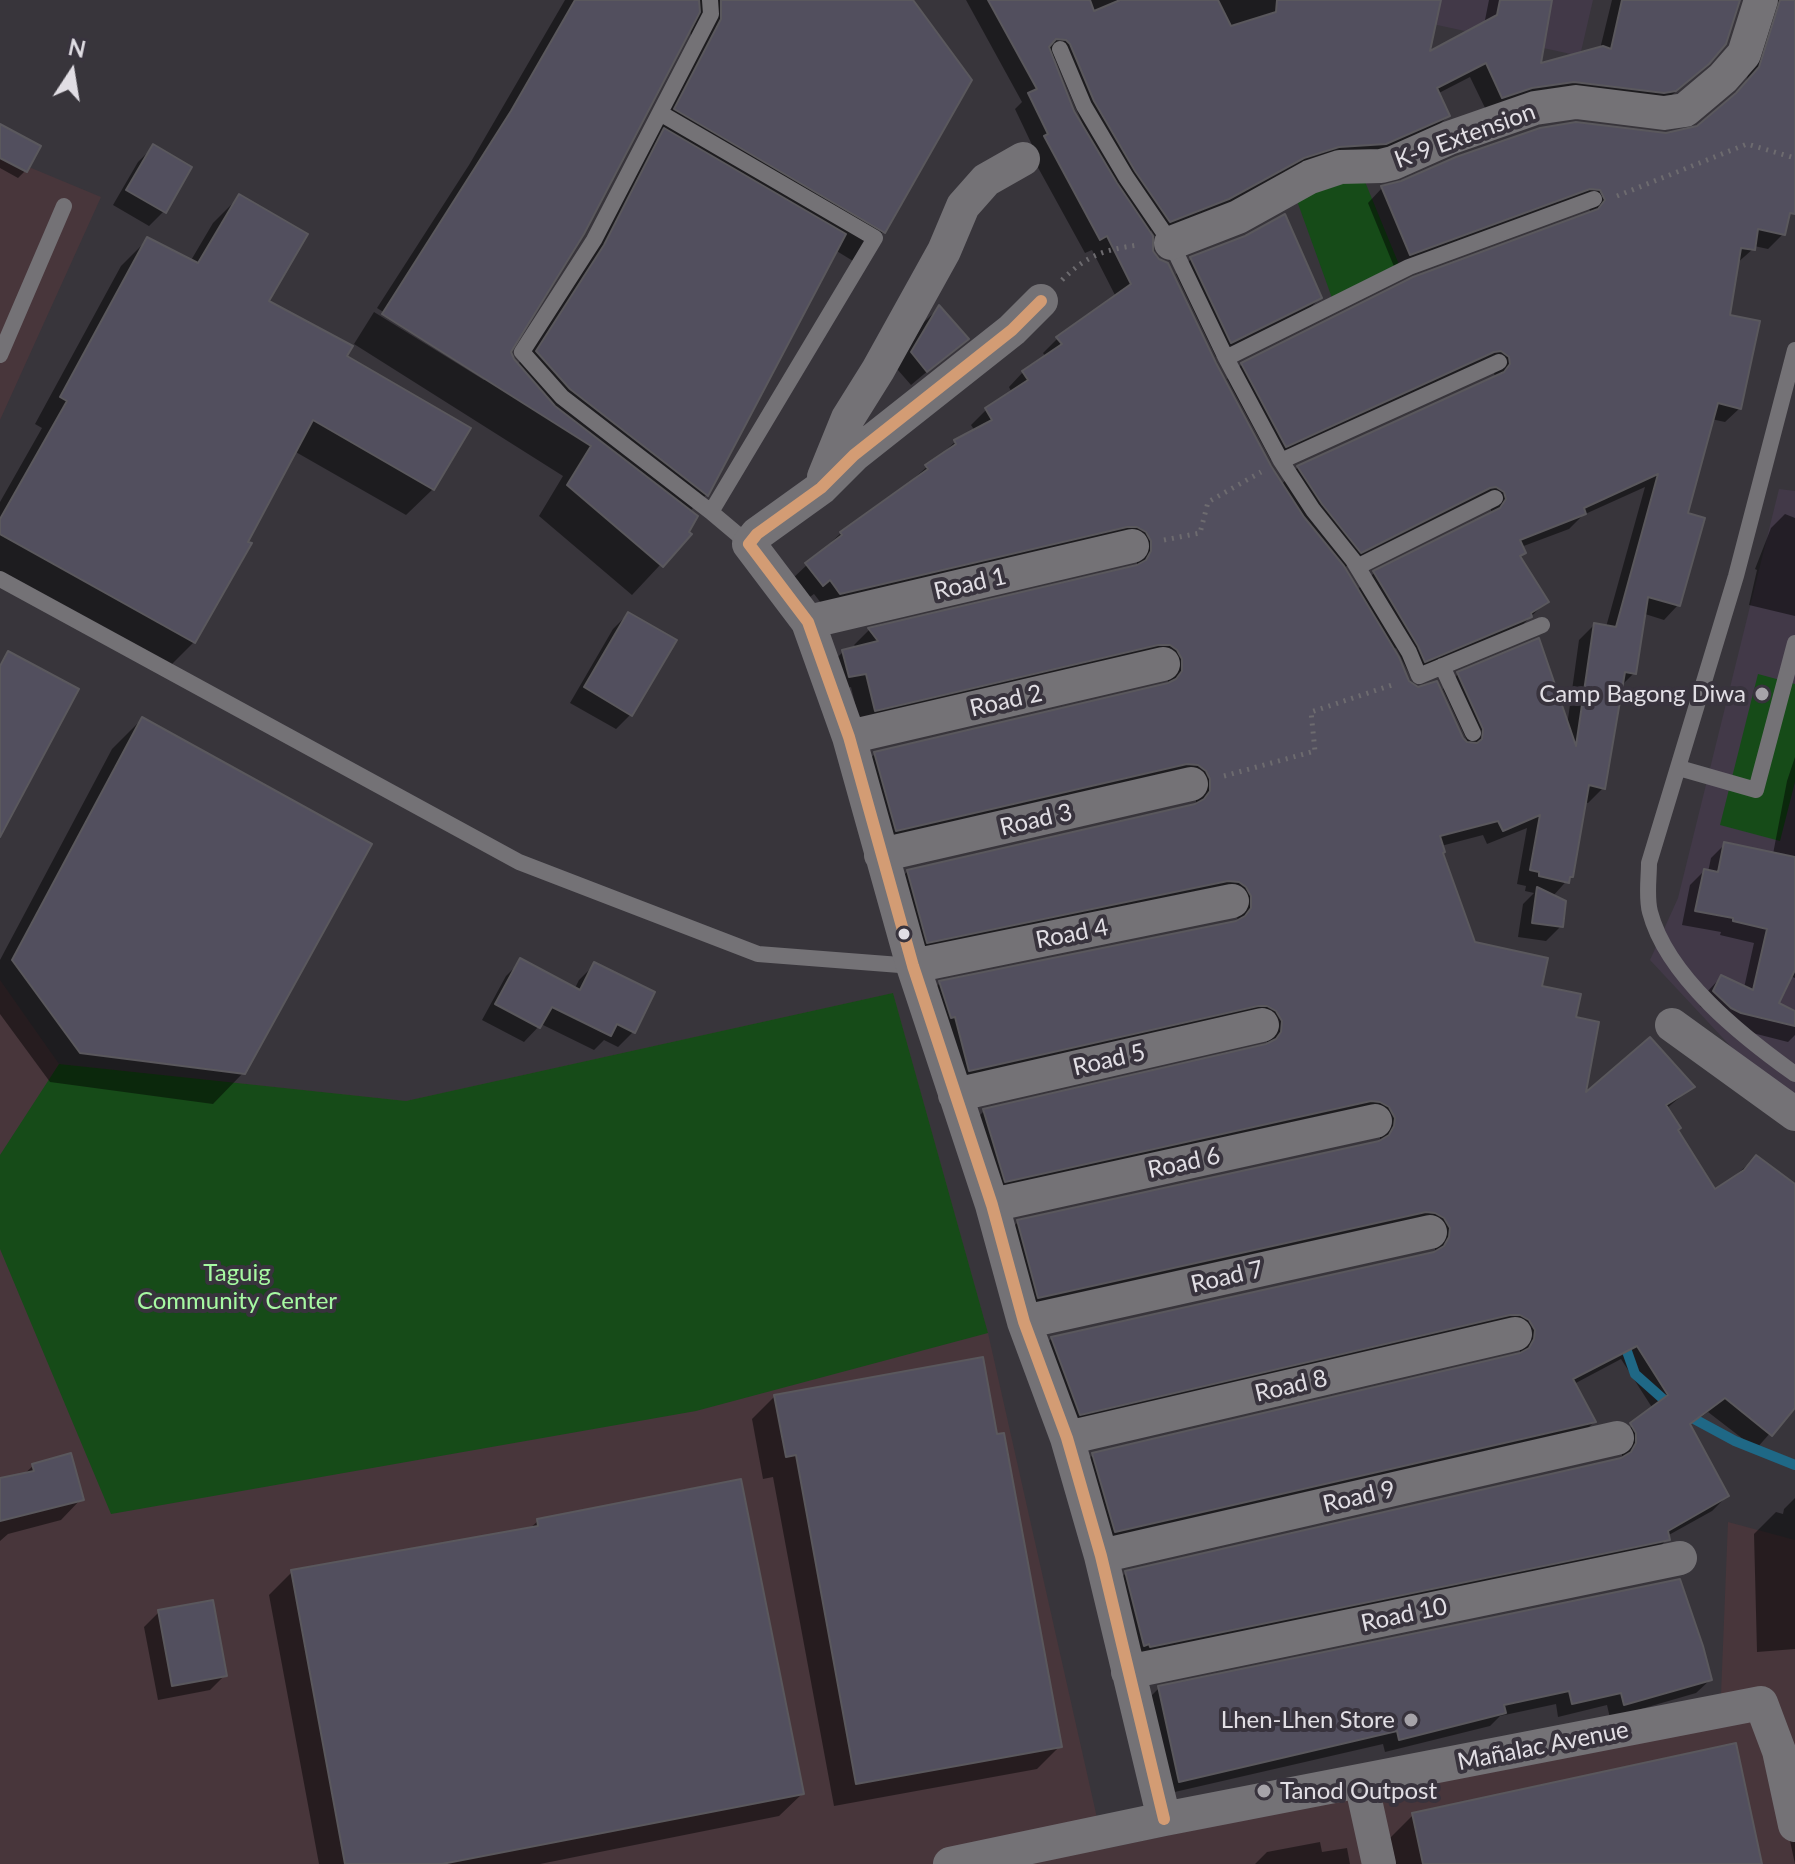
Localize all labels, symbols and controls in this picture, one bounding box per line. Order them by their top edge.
north arrow [32,32,112,112]
text: N [66,33,88,63]
street label: K-9 Extension [1391,97,1539,175]
street label: Road 1 [931,562,1009,606]
street label: Road 2 [967,679,1045,723]
place label: Camp Bagong Diwa [1539,680,1746,708]
marker: Camp Bagong Diwa [1753,685,1771,703]
street label: Road 3 [997,798,1075,842]
street label: Road 4 [1033,913,1111,955]
unlabelled marker [896,926,912,942]
street label: Road 5 [1070,1038,1148,1082]
street label: Road 6 [1145,1141,1223,1185]
street label: Road 7 [1188,1255,1266,1299]
park label: Taguig Community Center [137,1259,337,1315]
street label: Road 8 [1252,1364,1330,1408]
street label: Road 9 [1320,1475,1398,1519]
street label: Road 10 [1358,1592,1450,1638]
place label: Lhen-Lhen Store [1221,1706,1395,1734]
marker: Lhen-Lhen Store [1402,1711,1420,1729]
street label: Mañalac Avenue [1455,1715,1631,1777]
place label: Tanod Outpost [1280,1777,1437,1805]
marker: Tanod Outpost [1255,1782,1273,1800]

